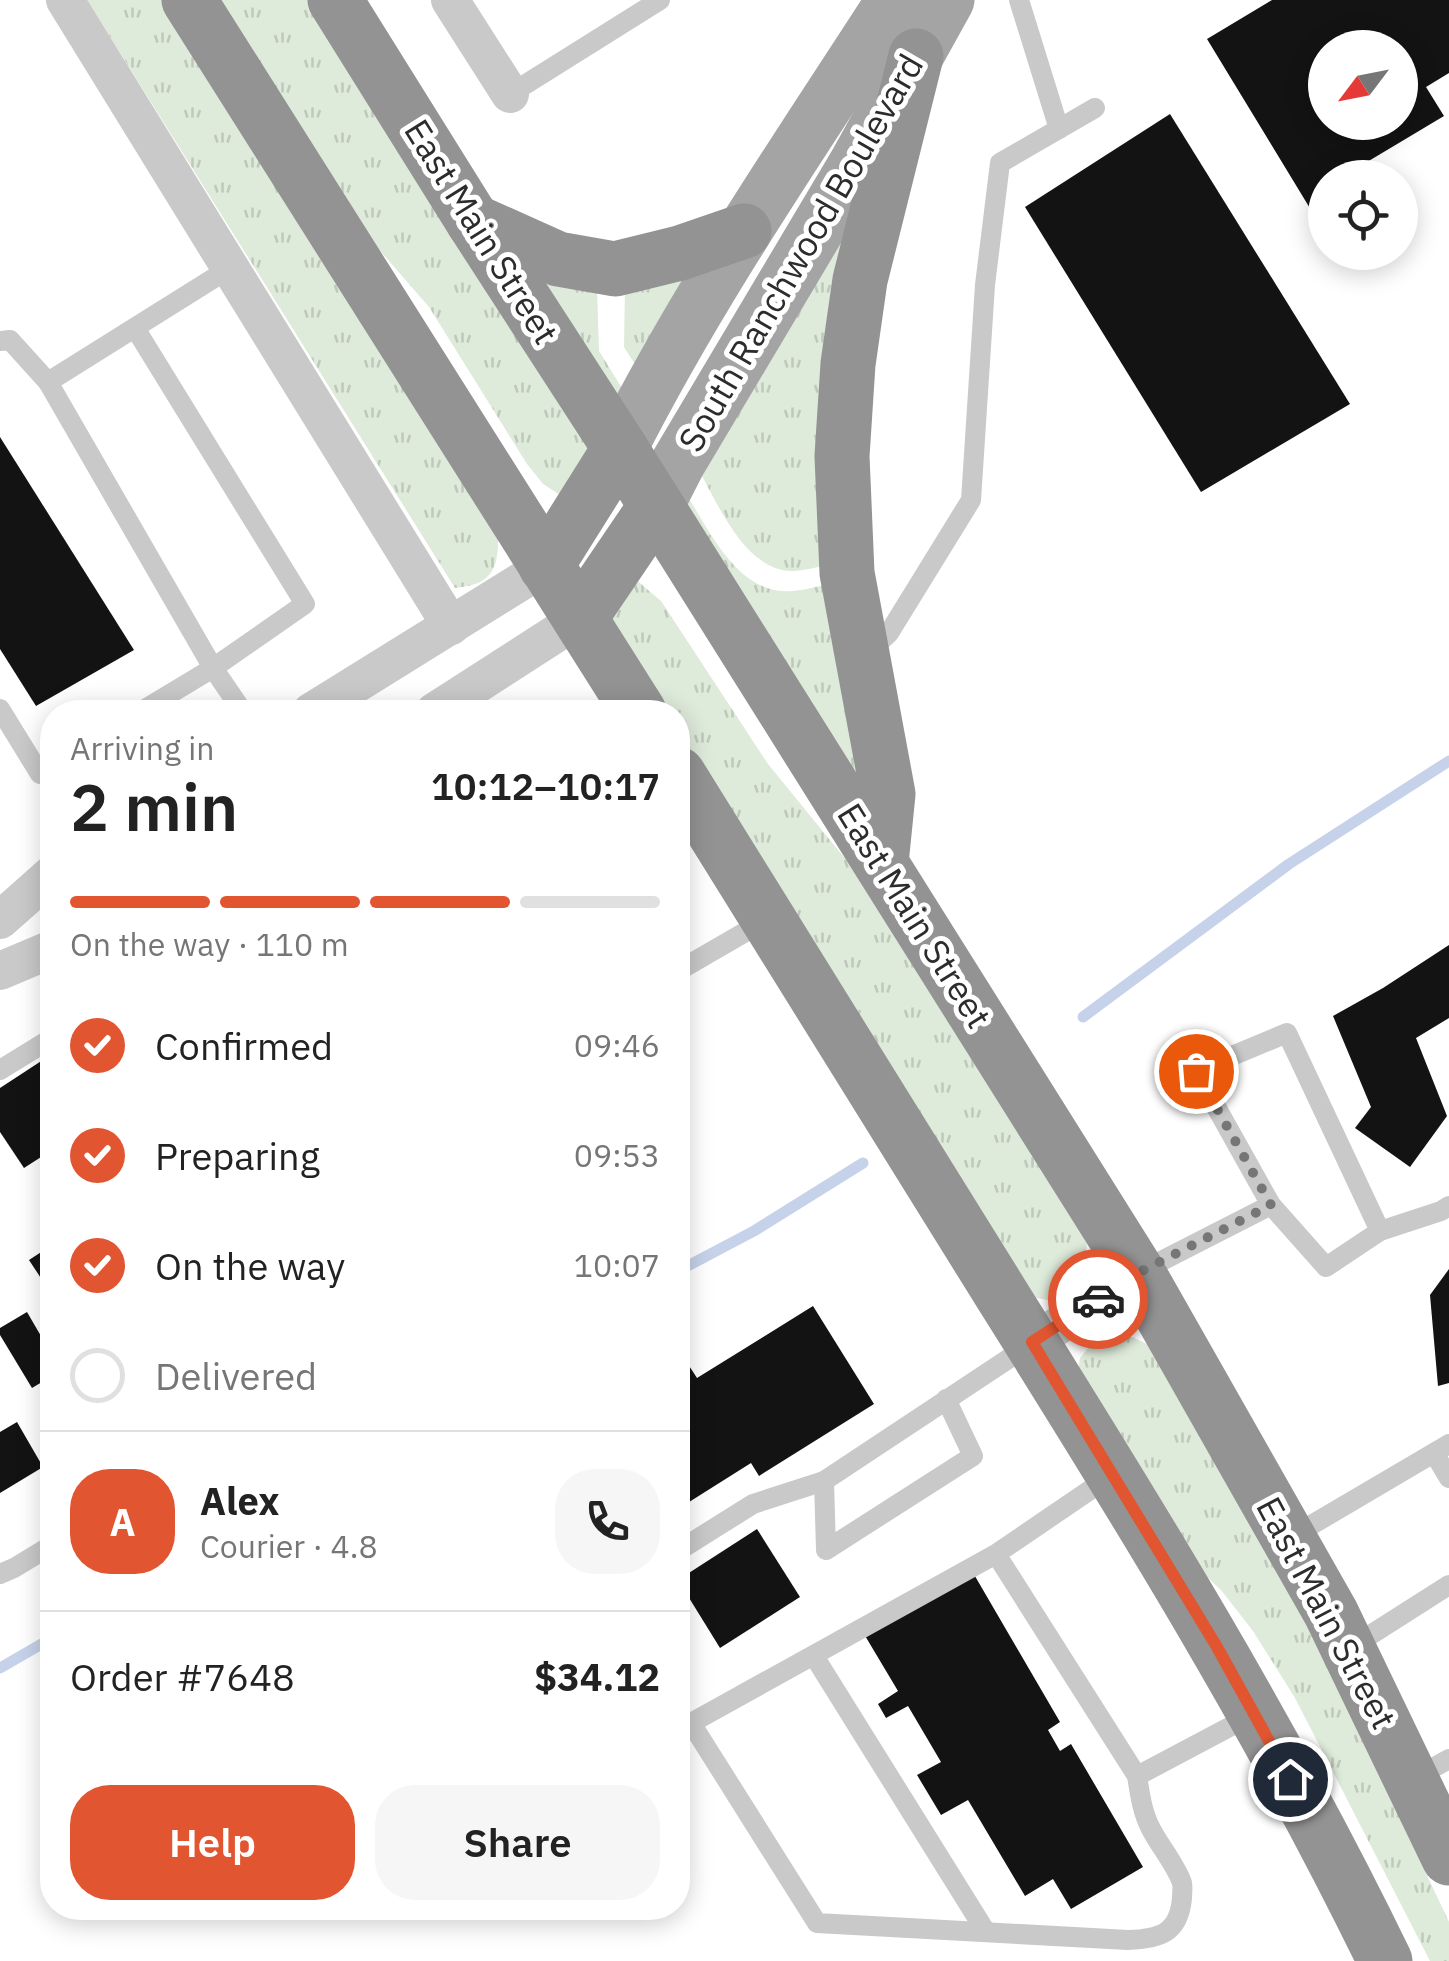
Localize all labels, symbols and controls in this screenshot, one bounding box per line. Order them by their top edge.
north arrow [1308,30,1418,140]
map controls [1308,30,1418,270]
street label: South Ranchwood Boulevard [667,45,933,460]
street label: East Main Street [394,111,569,352]
button: locate [1308,160,1418,270]
text: Arriving in [70,727,215,769]
text: 10:12–10:17 [431,761,660,810]
text: 2 min [70,764,238,849]
street label: East Main Street [827,795,1002,1036]
text: On the way · 110 m [70,923,349,965]
icon: check [70,1018,125,1073]
text: Confirmed [155,1021,333,1070]
text: 09:46 [574,1024,660,1066]
pin [1154,1029,1239,1114]
icon: bag [1169,1044,1224,1099]
icon: check [70,1128,125,1183]
text: Preparing [155,1131,320,1180]
text: 09:53 [574,1134,660,1176]
icon: check [70,1238,125,1293]
text: On the way [155,1241,345,1290]
text: 10:07 [574,1244,660,1286]
courier [1048,1249,1148,1349]
icon: car [1071,1272,1126,1327]
text: Delivered [155,1351,317,1400]
button: phone [555,1469,660,1574]
text: Alex [200,1476,280,1525]
street label: East Main Street [1246,1489,1407,1737]
text: A [109,1497,136,1546]
text: Courier · 4.8 [200,1525,378,1567]
text: Order #7648 [70,1652,295,1701]
text: $34.12 [534,1652,660,1701]
pin [1248,1737,1333,1822]
icon: home [1263,1752,1318,1807]
button: Help [70,1785,355,1900]
button: Share [375,1785,660,1900]

